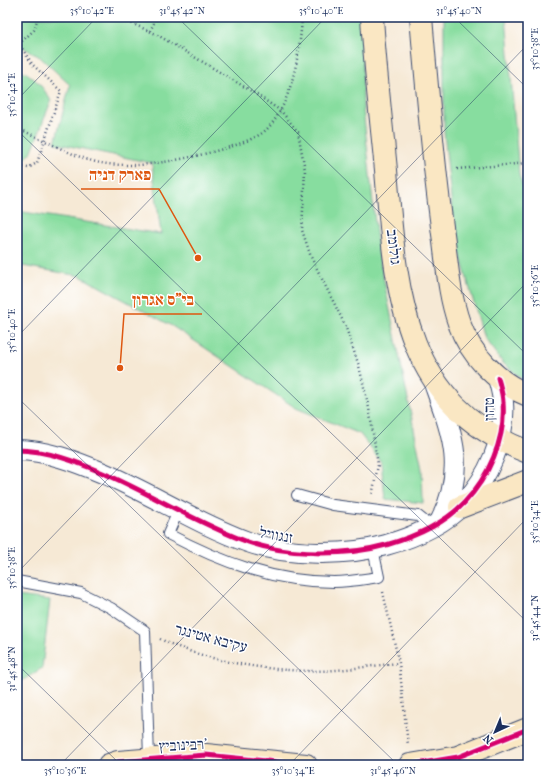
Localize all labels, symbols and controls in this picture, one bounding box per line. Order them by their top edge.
text: 35°10'42"E [70,5,114,17]
text: 31°45'42"N [159,5,205,17]
text: 35°10'40"E [299,5,343,17]
text: 31°45'40"N [436,5,483,17]
text: 35°10'38"E [529,28,541,70]
text: 35°10'42"E [6,73,18,117]
callout: פארק דניה [81,161,159,189]
text: פארק דניה [89,165,151,184]
street label: גולומב [383,228,405,266]
text: 35°10'36"E [529,265,541,307]
callout: בי"ס אגרון [124,286,202,314]
text: בי"ס אגרון [132,290,194,309]
text: 35°10'40"E [6,309,18,353]
street label: טהון [480,397,498,421]
text: 35°10'34"E [529,500,541,544]
street label: זנגוויל [258,523,294,547]
text: 35°10'38"E [6,547,18,589]
text: 31°45'44"N [529,594,541,641]
street label: עקיבא אטינגר [173,620,249,656]
text: 31°45'48"N [6,646,18,692]
north arrow [475,712,515,752]
text: N [480,731,496,746]
street label: רבינוביץ' [158,735,208,755]
text: 35°10'36"E [44,765,86,777]
text: 35°10'34"E [271,765,315,777]
text: 31°45'46"N [370,765,417,777]

